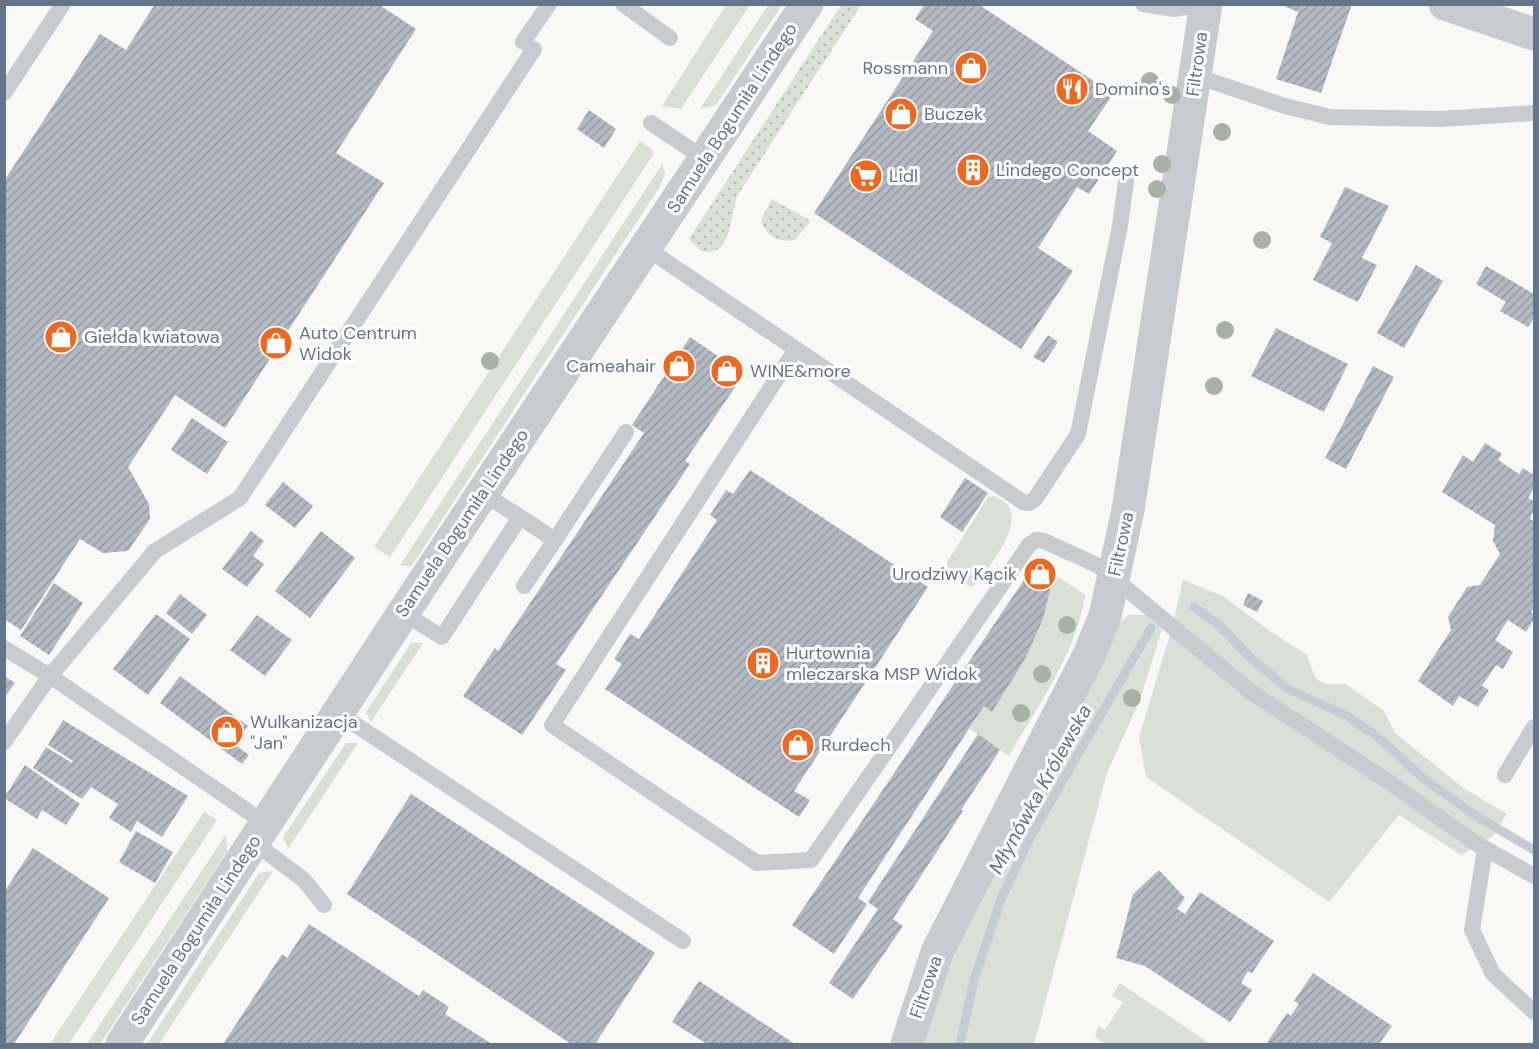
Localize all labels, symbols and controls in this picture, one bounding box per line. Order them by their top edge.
street label: Samuela Bogumiła Lindego [661,18,803,218]
street label: Filtrowa [1181,30,1213,98]
shop icon: Rossmann [953,50,989,86]
place label: Rossmann [863,56,948,80]
restaurant icon: Domino's [1054,71,1090,107]
place label: Domino's [1095,77,1171,101]
shop icon: Buczek [883,96,919,132]
place label: Buczek [924,102,983,126]
building icon: Lindego Concept [955,152,991,188]
supermarket icon: Lidl [848,158,884,194]
place label: Lindego Concept [996,158,1139,182]
place label: Lidl [889,164,918,188]
shop icon: Giełda kwiatowa [43,319,79,355]
place label: Auto Centrum Widok [299,321,417,366]
place label: Giełda kwiatowa [84,325,220,349]
shop icon: Auto Centrum Widok [258,325,294,361]
shop icon: Cameahair [661,348,697,384]
shop icon: WINE&more [709,353,745,389]
place label: Cameahair [566,354,656,378]
place label: WINE&more [750,359,851,383]
street label: Samuela Bogumiła Lindego [390,424,534,622]
street label: Filtrowa [1103,510,1139,578]
shop icon: Urodziwy Kącik [1022,556,1058,592]
place label: Urodziwy Kącik [892,562,1017,586]
place label: Hurtownia mleczarska MSP Widok [786,641,977,686]
building icon: Hurtownia mleczarska MSP Widok [745,645,781,681]
water label: Młynówka Królewska [983,700,1097,878]
place label: Wulkanizacja "Jan" [250,710,357,755]
shop icon: Wulkanizacja "Jan" [209,714,245,750]
shop icon: Rurdech [780,727,816,763]
place label: Rurdech [821,733,890,757]
street label: Samuela Bogumiła Lindego [125,830,267,1030]
street label: Filtrowa [904,952,948,1022]

